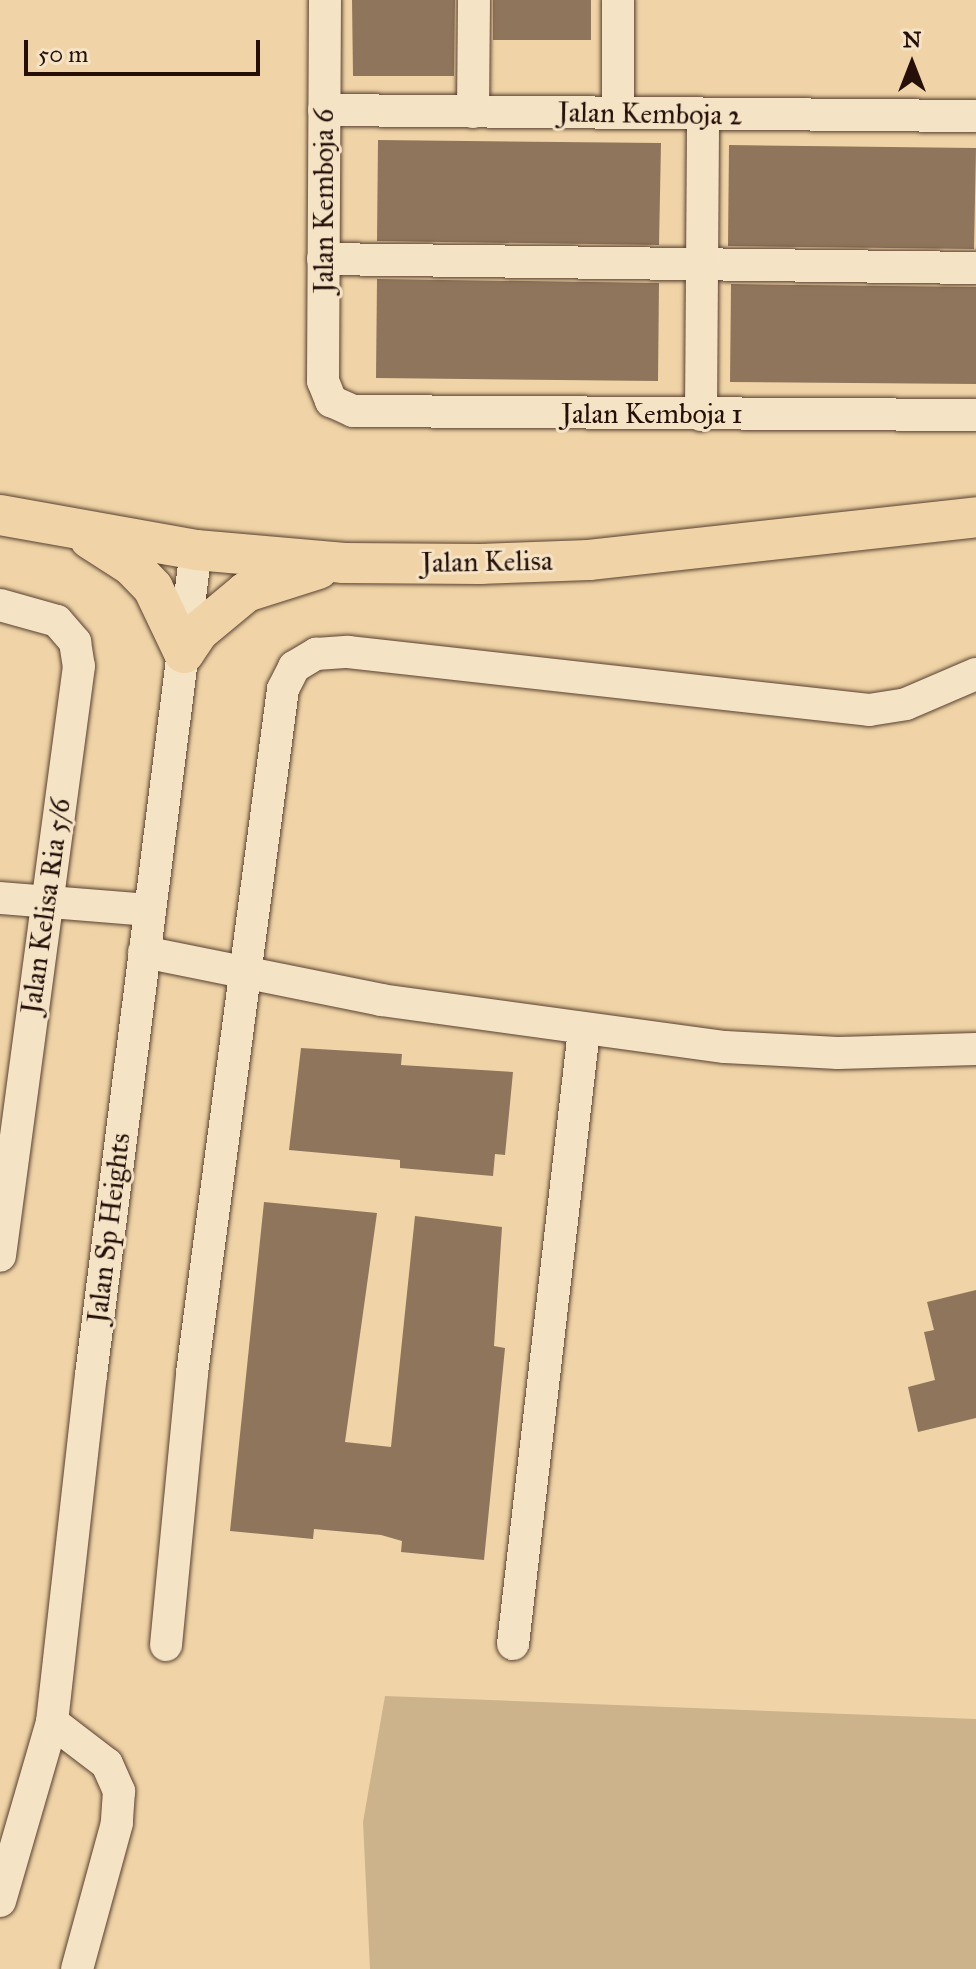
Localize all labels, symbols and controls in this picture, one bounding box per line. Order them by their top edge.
scale bar [28,24,264,74]
north arrow [872,24,952,104]
text: N [903,26,921,53]
text: 50 m [38,39,88,69]
street label: Jalan Kemboja 2 [558,96,742,132]
street label: Jalan Kemboja 6 [307,109,341,293]
street label: Jalan Kemboja 1 [561,397,743,431]
street label: Jalan Kelisa [421,544,553,580]
street label: Jalan Kelisa Ria 5/6 [14,796,78,1016]
street label: Jalan Sp Heights [81,1131,137,1325]

